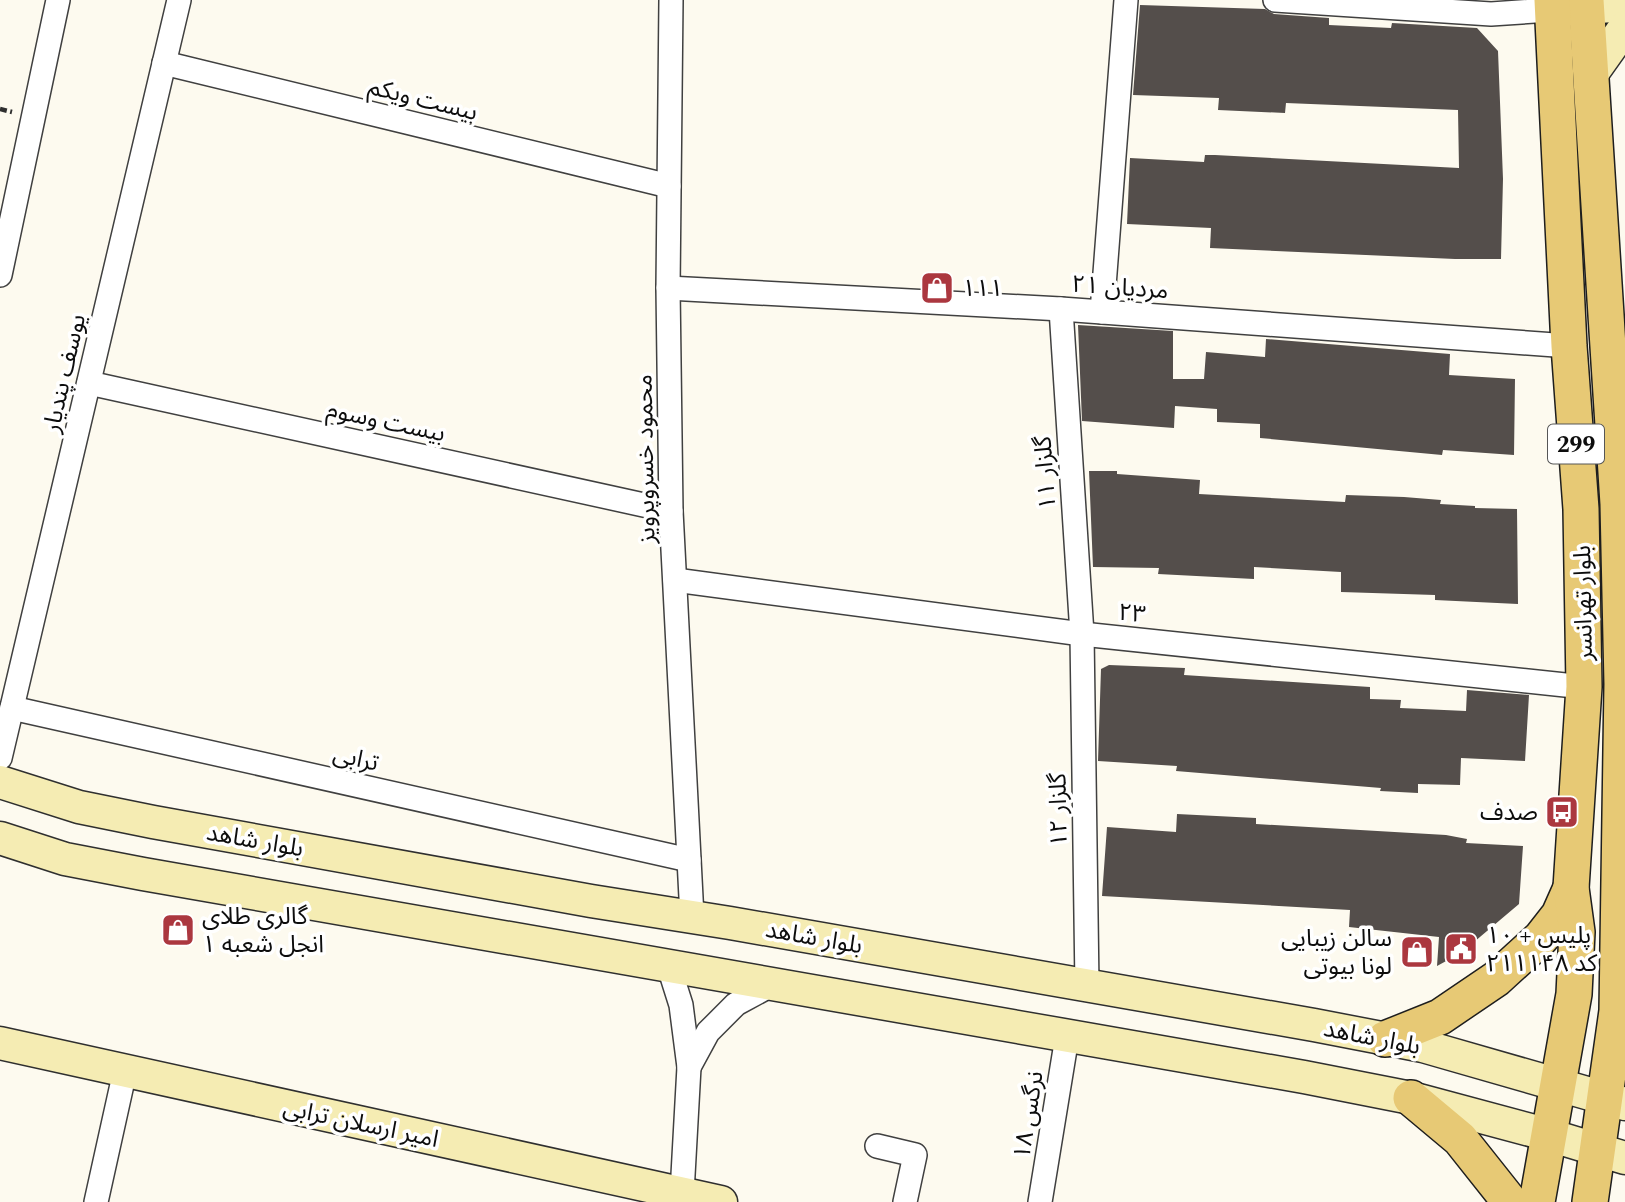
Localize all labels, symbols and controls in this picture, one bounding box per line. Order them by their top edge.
street label: بیست ویکم [364,69,481,131]
street label: ۲۱ مردیان [1070,267,1170,309]
shop icon: ۱۱۱ [918,269,956,307]
place label: ۱۱۱ [962,271,1003,307]
street label: یوسف پندیار [34,310,96,437]
street label: محمود خسروپرویز [627,374,665,545]
street label: بیست وسوم [323,392,448,452]
road number: 299 [1548,424,1604,464]
street label: گلزار ۱۱ [1025,434,1067,511]
street label: بلوار تهرانسر [1565,545,1603,662]
street label: ۲۳ [1116,595,1147,633]
street label: ترابی [329,736,382,782]
street label: گلزار ۱۲ [1040,772,1078,847]
bus stop icon: صدف [1543,793,1581,831]
place label: صدف [1480,795,1538,831]
street label: بلوار شاهد [204,815,306,867]
place label: گالری طلای انجل شعبه ۱ [202,899,324,963]
shop icon: گالری طلای انجل شعبه ۱ [159,911,197,949]
street label: بلوار شاهد [763,912,865,964]
place label: پلیس + ۱۰ کد ۲۱۱۱۴۸ [1486,918,1598,982]
place label: سالن زیبایی لونا بیوتی [1281,921,1392,985]
public building icon: پلیس + ۱۰ کد ۲۱۱۱۴۸ [1442,930,1480,968]
shop icon: سالن زیبایی لونا بیوتی [1398,933,1436,971]
street label: بلوار شاهد [1320,1011,1423,1065]
street label: نرگس ۱۸ [1004,1068,1054,1162]
street label: امیر ارسلان ترابی [280,1090,442,1158]

